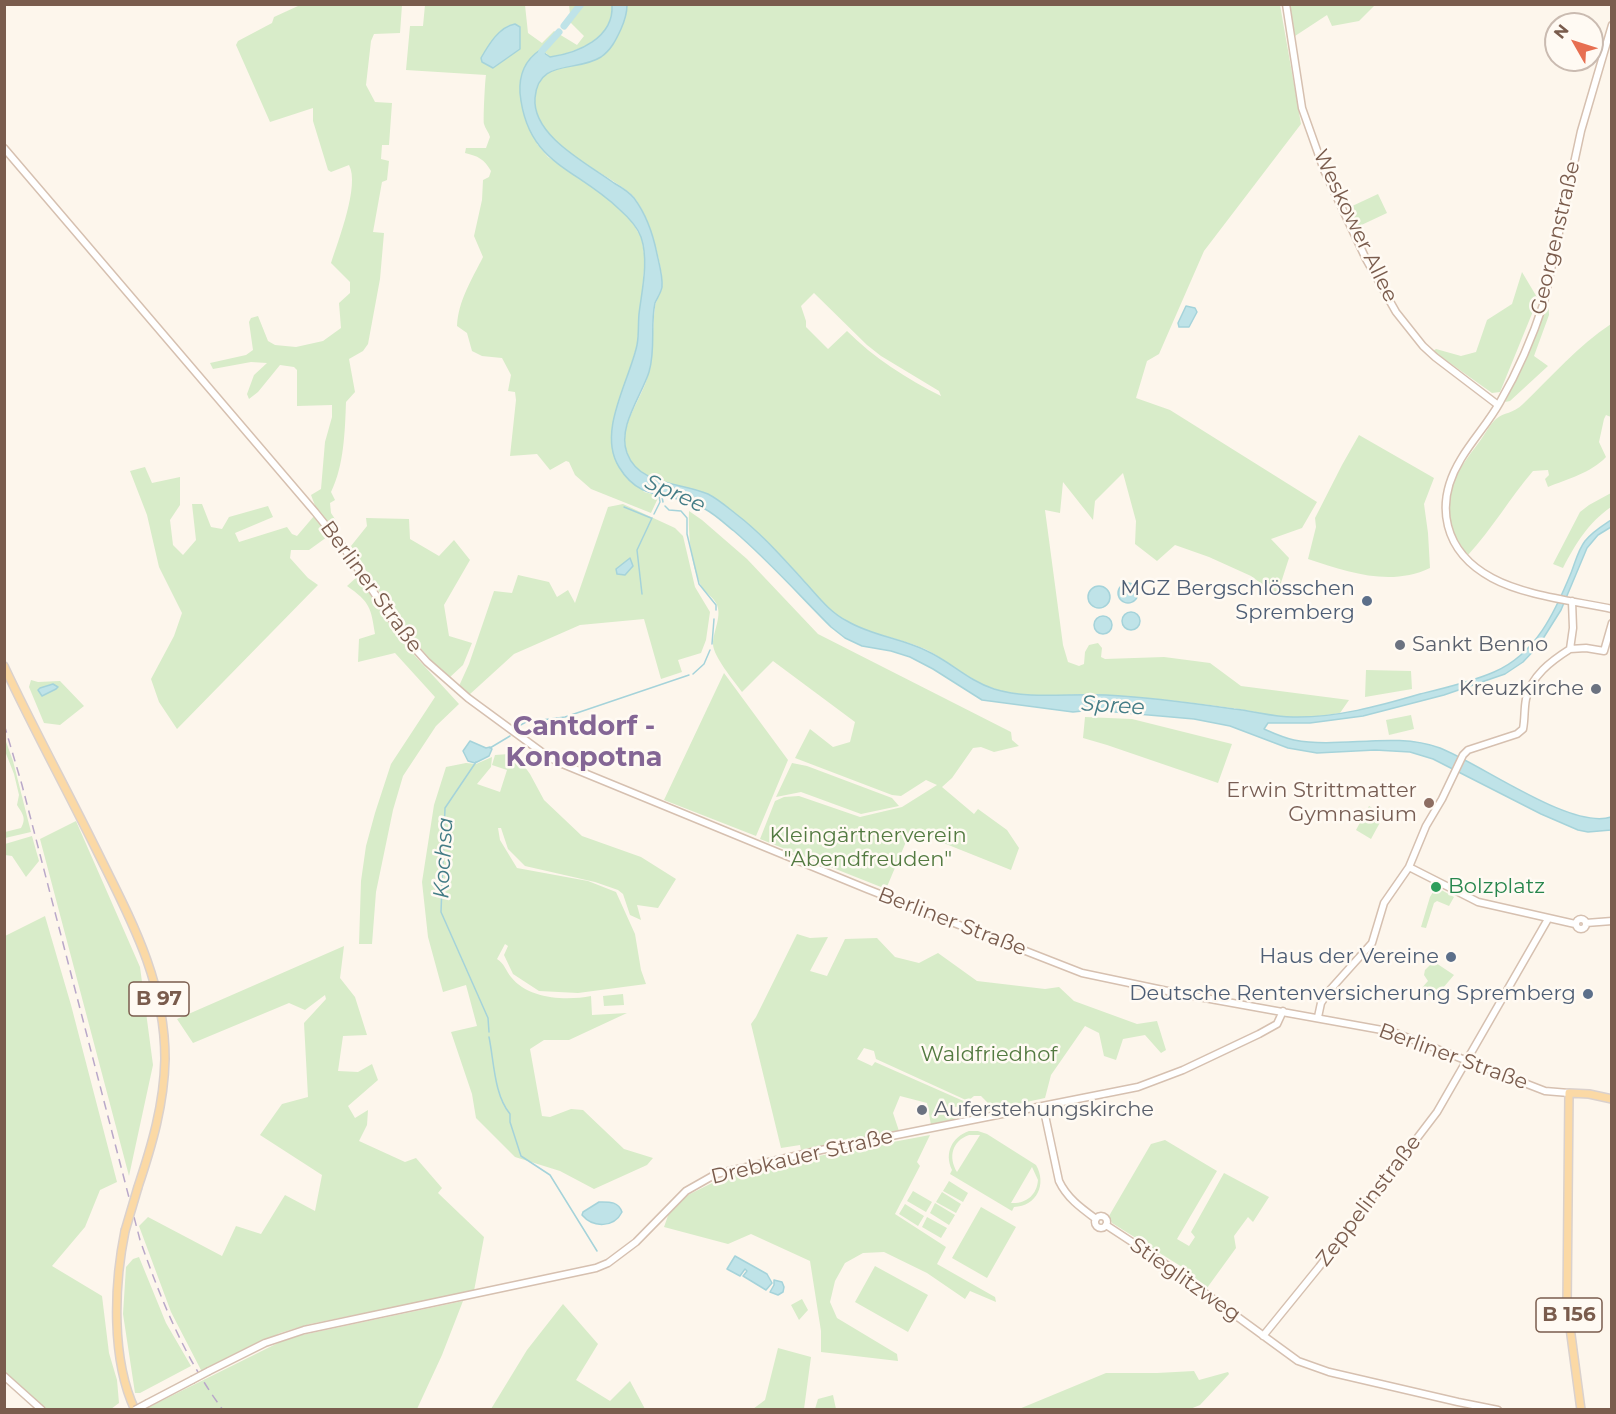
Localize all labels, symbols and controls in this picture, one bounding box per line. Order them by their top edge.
north arrow [1544,12,1604,72]
text: N [1550,21,1573,43]
street label: Weskower Allee [1307,146,1403,306]
street label: Georgenstraße [1526,159,1586,317]
water label: Spree [641,469,709,519]
street label: Berliner Straße [315,516,427,658]
place label: MGZ Bergschlösschen Spremberg [1120,576,1355,626]
marker: MGZ Bergschlösschen Spremberg [1360,594,1374,608]
place label: Sankt Benno [1412,632,1548,658]
marker: Sankt Benno [1393,638,1407,652]
place label: Kreuzkirche [1459,676,1584,702]
marker: Kreuzkirche [1589,682,1603,696]
water label: Spree [1080,691,1146,721]
district label: Cantdorf - Konopotna [506,711,662,774]
place label: Erwin Strittmatter Gymnasium [1226,778,1417,828]
marker: Erwin Strittmatter Gymnasium [1422,796,1436,810]
water label: Kochsa [429,817,459,899]
park label: Kleingärtnerverein "Abendfreuden" [769,823,967,873]
place label: Bolzplatz [1448,874,1545,900]
marker: Bolzplatz [1429,880,1443,894]
street label: Berliner Straße [874,882,1030,962]
place label: Haus der Vereine [1259,944,1439,970]
marker: Haus der Vereine [1444,950,1458,964]
place label: Deutsche Rentenversicherung Spremberg [1129,981,1576,1007]
road number: B 97 [129,982,189,1016]
marker: Deutsche Rentenversicherung Spremberg [1581,987,1595,1001]
street label: Berliner Straße [1375,1018,1531,1096]
park label: Waldfriedhof [921,1042,1057,1068]
place label: Auferstehungskirche [934,1097,1154,1123]
marker: Auferstehungskirche [915,1103,929,1117]
street label: Drebkauer Straße [709,1124,895,1190]
street label: Zeppelinstraße [1311,1130,1427,1272]
street label: Stieglitzweg [1125,1233,1245,1327]
road number: B 156 [1536,1298,1602,1332]

